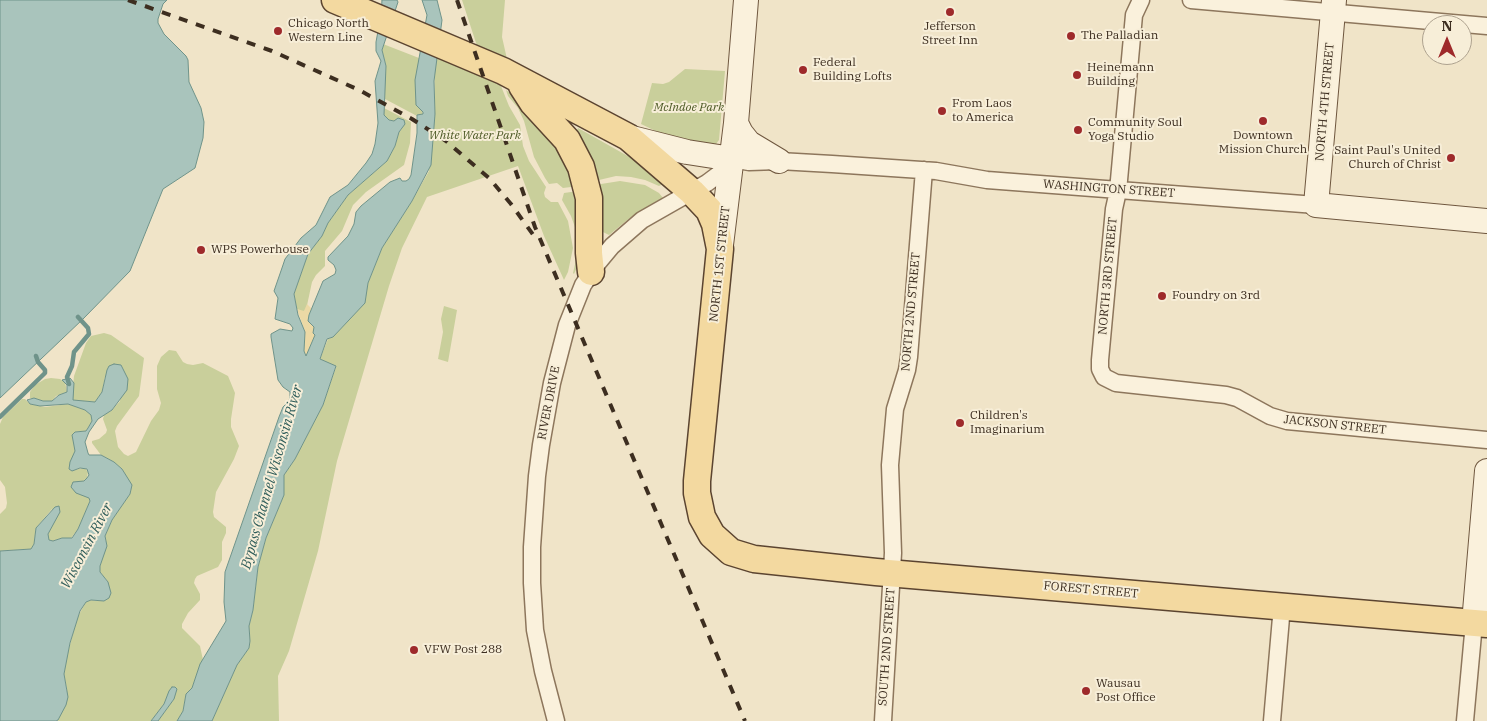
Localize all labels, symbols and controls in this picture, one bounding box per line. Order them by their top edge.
marker: Jefferson Street Inn [944,6,956,18]
north arrow [1422,15,1472,65]
place label: Chicago North Western Line [288,17,369,45]
text: N [1441,17,1453,35]
place label: Jefferson Street Inn [922,20,978,48]
marker: Chicago North Western Line [272,25,284,37]
place label: The Palladian [1081,29,1158,43]
marker: The Palladian [1065,30,1077,42]
street label: NORTH 4TH STREET [1313,42,1337,162]
place label: Federal Building Lofts [813,56,892,84]
place label: Heinemann Building [1087,61,1154,89]
marker: Federal Building Lofts [797,64,809,76]
marker: Heinemann Building [1071,69,1083,81]
place label: From Laos to America [952,97,1014,125]
park label: McIndoe Park [654,101,724,115]
marker: From Laos to America [936,105,948,117]
marker: Downtown Mission Church [1257,115,1269,127]
place label: Community Soul Yoga Studio [1088,116,1182,144]
marker: Community Soul Yoga Studio [1072,124,1084,136]
park label: White Water Park [429,129,521,143]
place label: Downtown Mission Church [1219,129,1307,157]
place label: Saint Paul's United Church of Christ [1334,144,1441,172]
marker: Saint Paul's United Church of Christ [1445,152,1457,164]
street label: WASHINGTON STREET [1043,177,1175,201]
street label: NORTH 1ST STREET [707,205,733,323]
street label: NORTH 3RD STREET [1096,216,1120,336]
place label: WPS Powerhouse [211,243,309,257]
marker: WPS Powerhouse [195,244,207,256]
street label: NORTH 2ND STREET [899,252,923,372]
place label: Foundry on 3rd [1172,289,1260,303]
marker: Foundry on 3rd [1156,290,1168,302]
street label: RIVER DRIVE [535,365,563,441]
water label: Bypass Channel Wisconsin River [238,383,306,571]
place label: Children's Imaginarium [970,409,1045,437]
street label: JACKSON STREET [1283,412,1387,438]
marker: Children's Imaginarium [954,417,966,429]
water label: Wisconsin River [57,500,117,592]
street label: FOREST STREET [1043,579,1139,601]
street label: SOUTH 2ND STREET [876,587,898,707]
place label: VFW Post 288 [424,643,502,657]
marker: VFW Post 288 [408,644,420,656]
place label: Wausau Post Office [1096,677,1156,705]
marker: Wausau Post Office [1080,685,1092,697]

